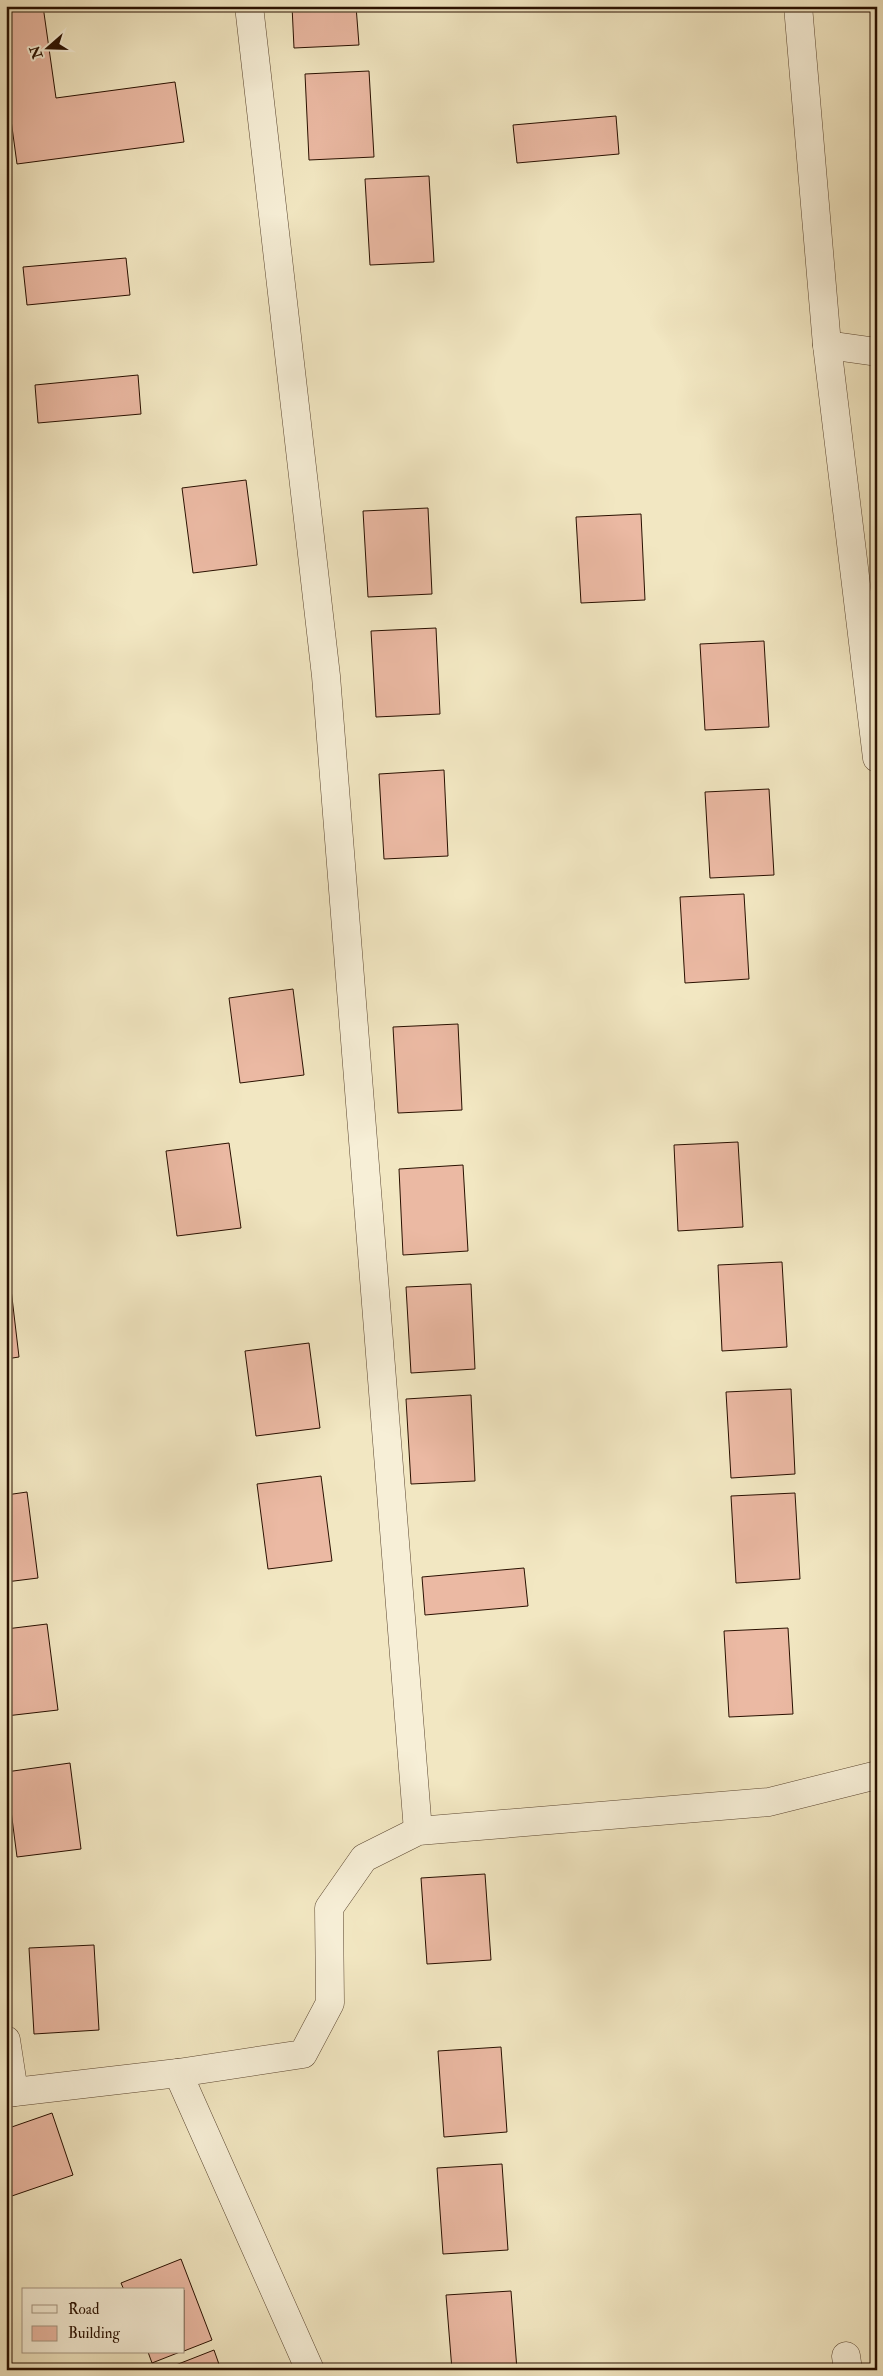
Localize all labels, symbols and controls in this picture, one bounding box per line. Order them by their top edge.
north arrow [22,22,72,72]
text: N [26,43,47,62]
legend [22,2288,185,2354]
text: Road [68,2300,100,2319]
text: Building [68,2324,120,2343]

